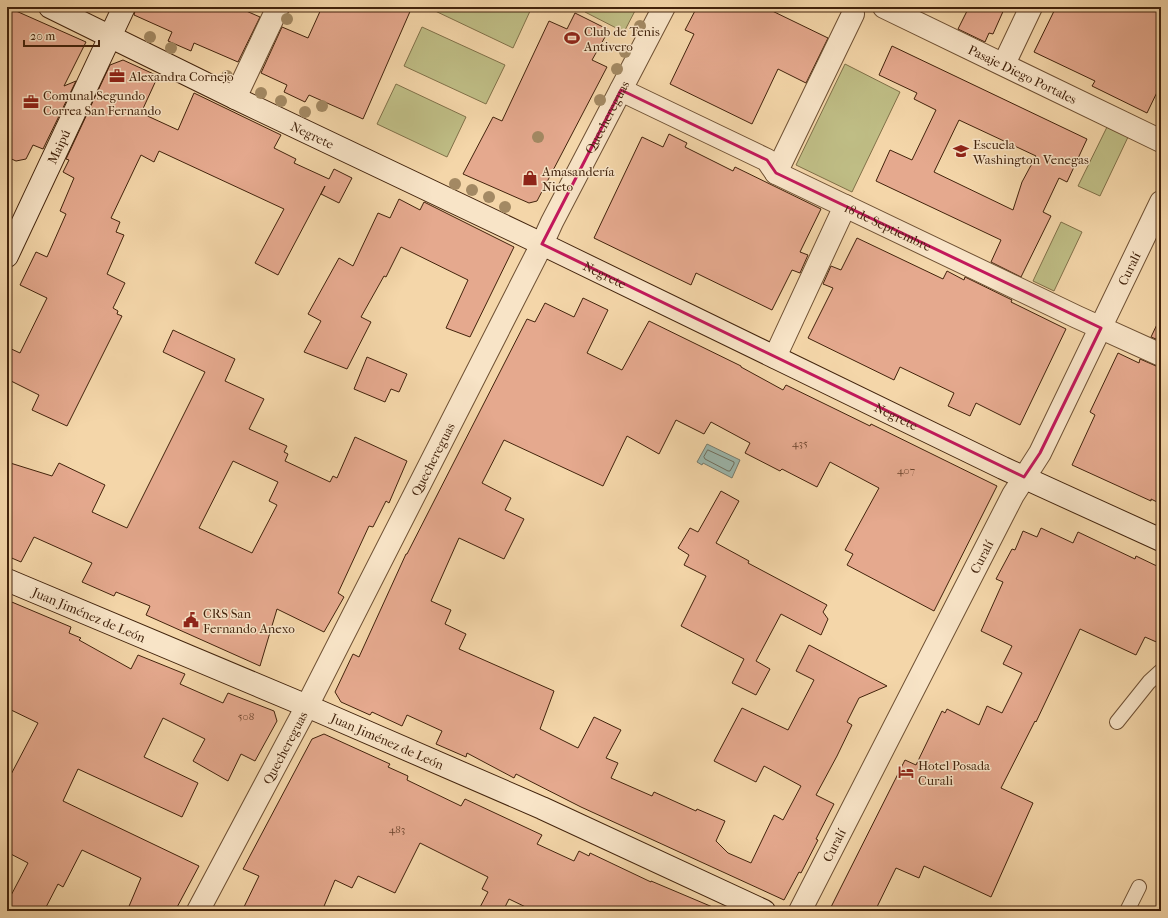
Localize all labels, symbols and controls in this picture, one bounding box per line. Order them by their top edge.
scale bar [24,22,99,48]
place label: Club de Tenis Antivero [583,24,660,54]
text: 20 m [30,29,55,43]
sports icon: Club de Tenis Antivero [563,29,581,47]
street label: Pasaje Diego Portales [966,42,1079,107]
office icon: Alexandra Cornejo [108,67,126,85]
place label: Alexandra Cornejo [128,69,234,84]
street label: Quechereguas [582,78,632,156]
place label: Comunal Segundo Correa San Fernando [43,88,162,118]
office icon: Comunal Segundo Correa San Fernando [22,93,40,111]
street label: Negrete [288,119,337,152]
street label: Maipú [44,127,74,166]
place label: Escuela Washington Venegas [972,137,1089,167]
school or university icon: Escuela Washington Venegas [952,142,970,160]
place label: Amasandería Nieto [541,164,615,194]
shop icon: Amasandería Nieto [521,169,539,187]
street label: 18 de Septiembre [842,200,934,255]
street label: Curalí [1115,250,1144,288]
street label: Negrete [581,258,629,292]
street label: Negrete [872,400,921,434]
street label: Quechereguas [408,420,458,499]
house number: 435 [792,437,808,450]
house number: 407 [897,464,915,477]
street label: Curalí [967,538,997,576]
street label: Juan Jiménez de León [29,584,148,646]
place label: CRS San Fernando Anexo [203,606,295,636]
public building icon: CRS San Fernando Anexo [182,611,200,629]
street label: Quechereguas [260,709,311,787]
house number: 508 [238,710,254,723]
street label: Juan Jiménez de León [328,710,446,773]
place label: Hotel Posada Curali [918,758,991,788]
hotel icon: Hotel Posada Curali [897,763,915,781]
house number: 483 [389,823,405,836]
street label: Curalí [819,826,849,864]

